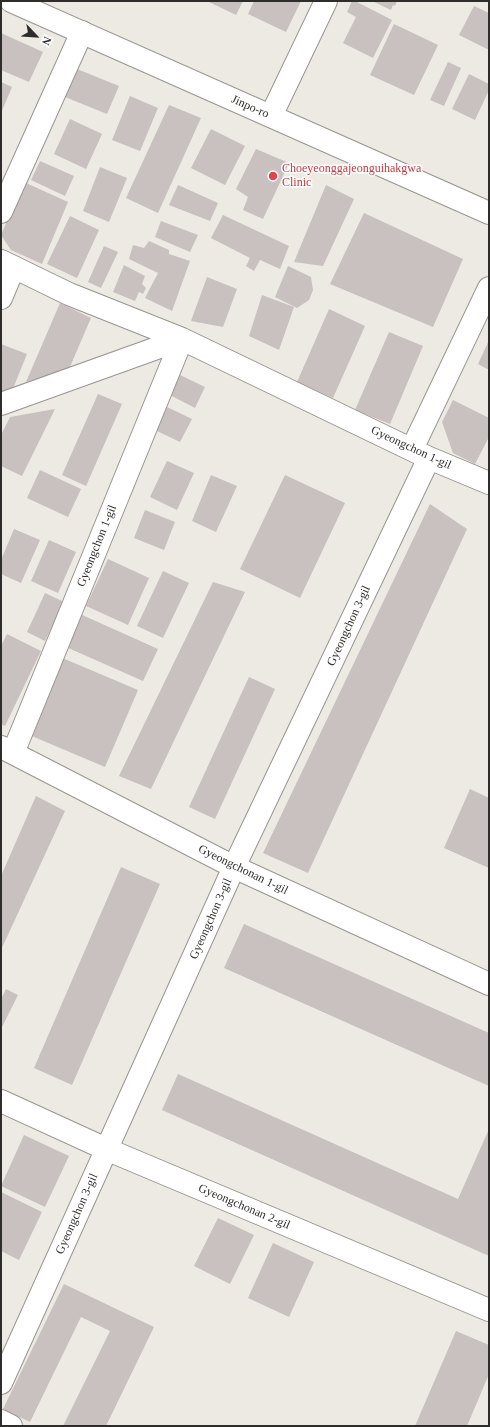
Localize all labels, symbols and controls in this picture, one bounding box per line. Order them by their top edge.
north arrow [16,16,56,56]
text: N [40,35,54,47]
street label: Jinpo-ro [229,92,271,122]
place label: Choeyeonggajeonguihakgwa Clinic [282,162,421,190]
marker: Choeyeonggajeonguihakgwa Clinic [267,170,279,182]
street label: Gyeongchon 1-gil [369,423,453,473]
street label: Gyeongchon 1-gil [74,503,120,589]
street label: Gyeongchon 3-gil [324,584,374,668]
street label: Gyeongchonan 1-gil [196,842,290,898]
street label: Gyeongchon 3-gil [187,876,235,962]
street label: Gyeongchon 3-gil [53,1171,101,1257]
street label: Gyeongchonan 2-gil [196,1181,292,1233]

